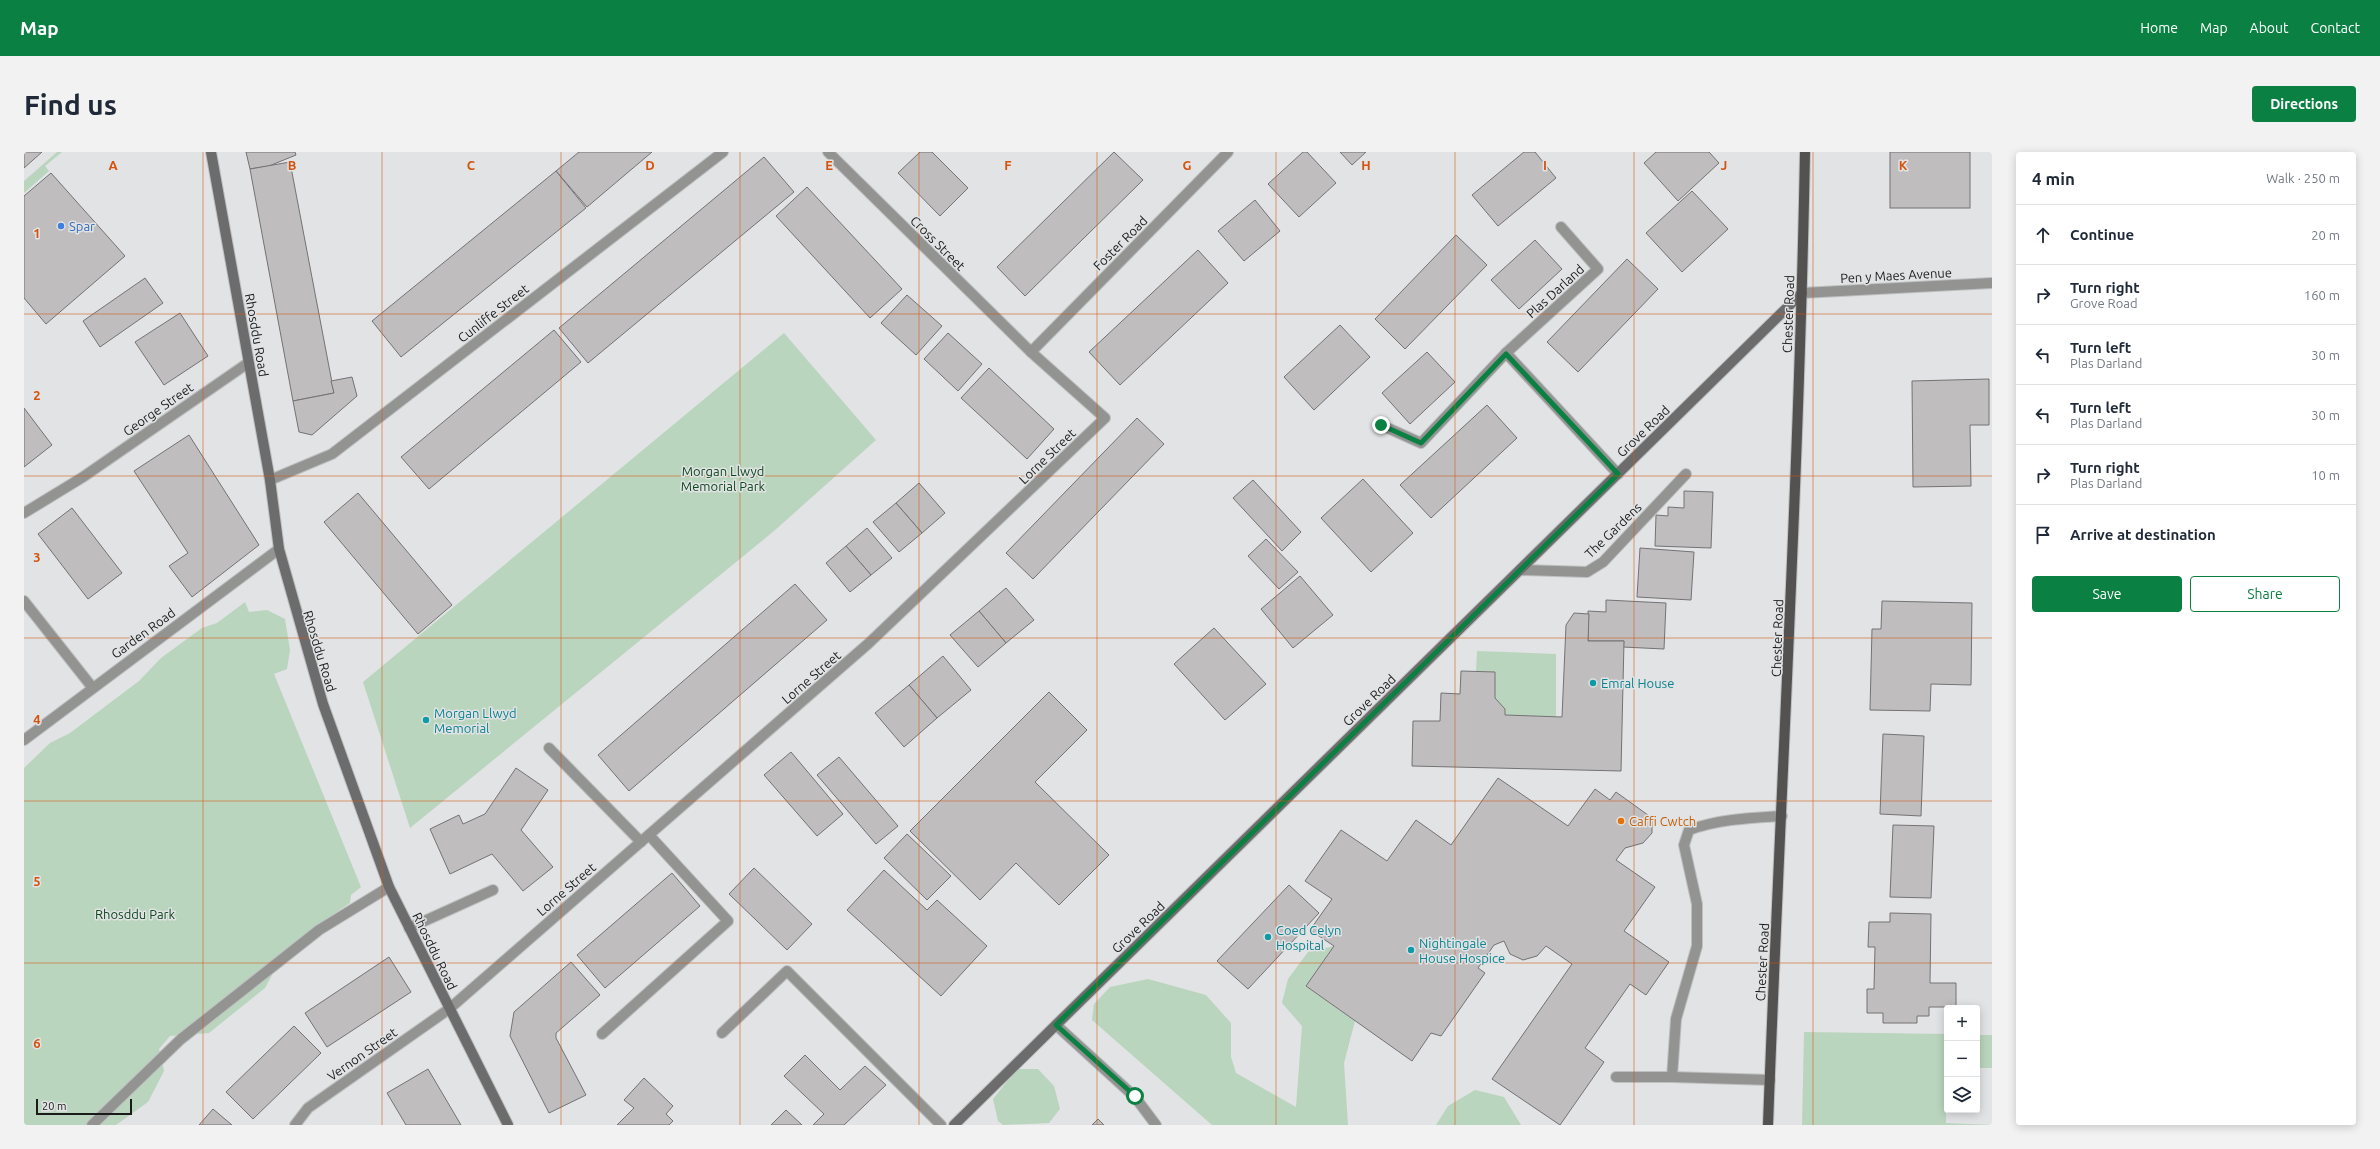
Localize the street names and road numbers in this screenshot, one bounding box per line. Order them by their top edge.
street label: Cross Street [908,213,968,273]
street label: Foster Road [1090,213,1150,273]
street label: Plas Darland [1523,262,1587,320]
street label: Pen y Maes Avenue [1840,265,1952,285]
street label: Chester Road [1780,275,1796,353]
street label: Cunliffe Street [455,281,531,345]
street label: Rhosddu Road [243,292,271,378]
street label: George Street [120,380,196,438]
street label: Grove Road [1614,402,1672,460]
street label: Lorne Street [1016,426,1078,486]
street label: The Gardens [1582,499,1644,560]
street label: Chester Road [1769,599,1785,677]
street label: Garden Road [108,605,178,661]
street label: Rhosddu Road [301,609,339,693]
street label: Lorne Street [779,648,843,706]
street label: Grove Road [1340,671,1398,729]
street label: Lorne Street [534,860,598,918]
street label: Grove Road [1109,898,1167,956]
street label: Rhosddu Road [410,910,460,992]
street label: Chester Road [1753,923,1771,1001]
street label: Vernon Street [325,1025,399,1083]

